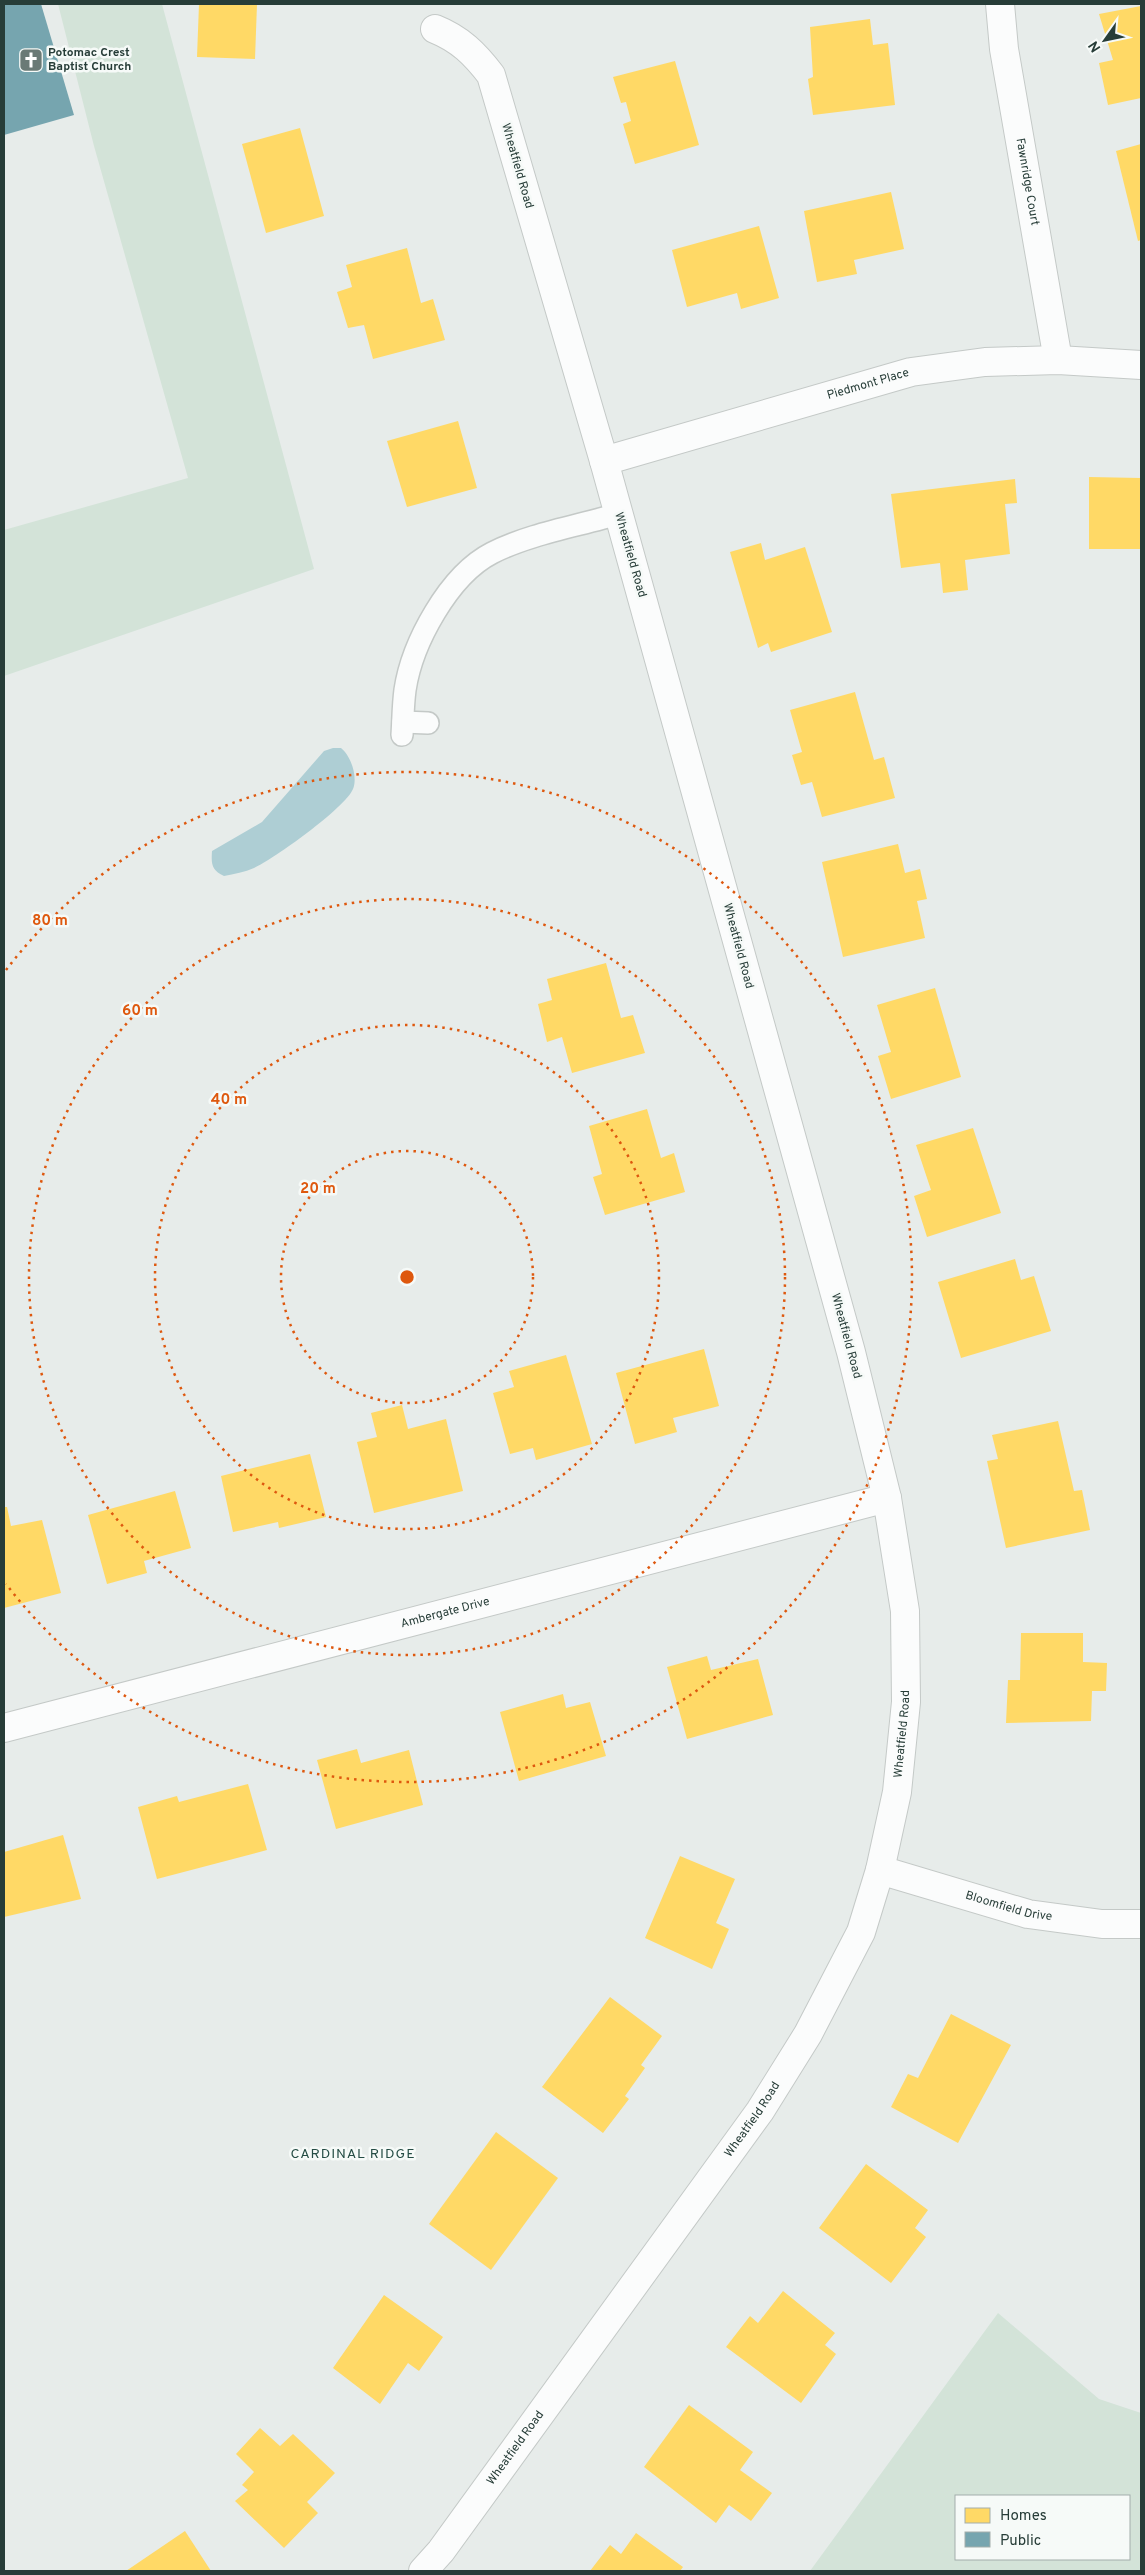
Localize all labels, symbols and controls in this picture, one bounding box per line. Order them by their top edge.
north arrow [1080,15,1130,65]
text: N [1085,37,1105,55]
place label: Potomac Crest Baptist Church [48,45,131,75]
church icon: Potomac Crest Baptist Church [18,47,44,73]
street label: Wheatfield Road [497,122,537,210]
street label: Fawnridge Court [1012,137,1043,227]
street label: Piedmont Place [825,365,911,404]
street label: Wheatfield Road [610,511,650,599]
street label: Wheatfield Road [719,901,757,991]
text: 80 m [32,912,68,931]
text: 60 m [122,1002,158,1021]
text: 40 m [211,1091,247,1110]
text: 20 m [300,1180,336,1199]
centre of rings [398,1268,416,1286]
street label: Wheatfield Road [827,1291,865,1381]
street label: Ambergate Drive [399,1594,492,1632]
street label: Wheatfield Road [890,1690,914,1779]
street label: Bloomfield Drive [963,1888,1053,1925]
street label: Wheatfield Road [721,2079,784,2161]
district label: CARDINAL RIDGE [290,2146,416,2163]
street label: Wheatfield Road [483,2408,548,2488]
legend [955,2495,1130,2560]
text: Homes [1000,2507,1047,2526]
text: Public [1000,2532,1041,2551]

